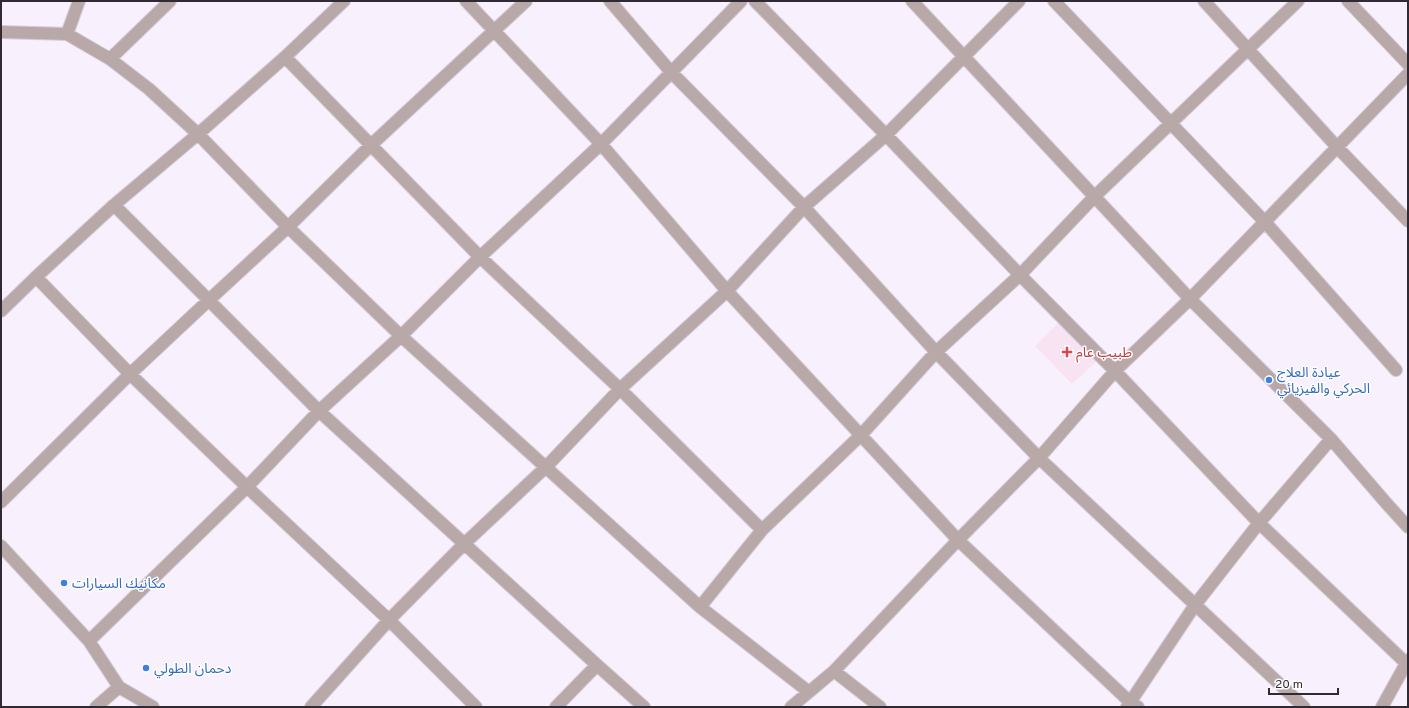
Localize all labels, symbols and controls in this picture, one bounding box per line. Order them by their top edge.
place label: طبيب عام [1076,345,1132,363]
marker: طبيب عام [1061,346,1073,358]
place label: عيادة العلاج الحركي والفيزيائي [1277,365,1370,399]
marker: عيادة العلاج الحركي والفيزيائي [1264,375,1274,385]
place label: مكانيك السيارات [72,576,166,593]
marker: مكانيك السيارات [59,578,69,588]
place label: دحمان الطولي [154,661,232,679]
marker: دحمان الطولي [141,663,151,673]
scale bar [1269,670,1338,696]
text: 20 m [1275,677,1303,693]

